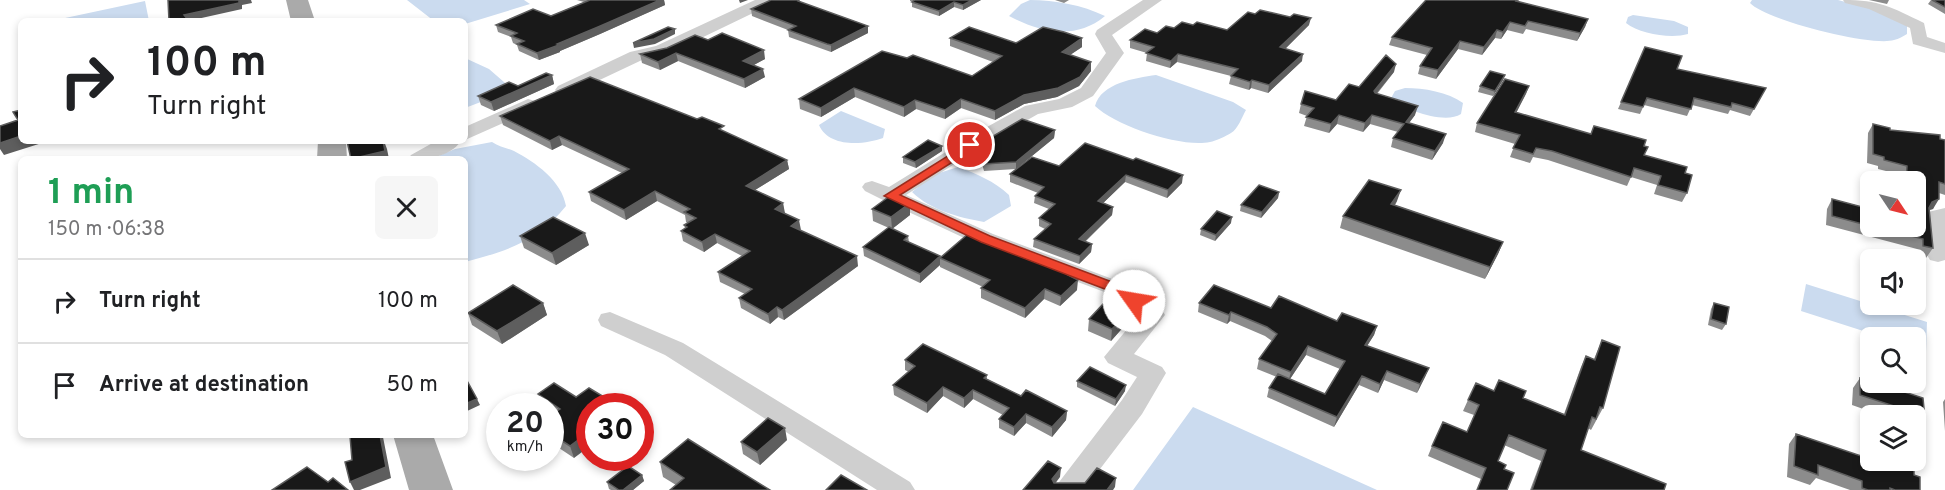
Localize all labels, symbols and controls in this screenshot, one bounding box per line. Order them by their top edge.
text: 100 m [147,38,266,91]
icon: right [48,42,126,120]
text: Turn right [147,90,266,124]
pin [944,119,995,170]
icon: arrive [953,128,986,161]
text: 1 min [48,171,134,217]
north arrow [1860,171,1926,237]
map controls [1860,171,1926,471]
button: close [375,176,438,239]
text: 150 m · 06:38 [48,217,165,243]
button: sound [1860,249,1926,315]
position arrow [1102,269,1166,333]
icon: right [48,285,81,318]
text: Turn right [99,288,201,315]
text: 100 m [378,288,438,315]
button: search [1860,327,1926,393]
icon: arrive [48,369,81,402]
text: Arrive at destination [99,372,309,399]
text: 50 m [386,372,438,399]
speed limit sign: 30 [576,393,654,471]
button: layers [1860,405,1926,471]
text: 20 [506,406,544,443]
text: km/h [507,438,543,457]

